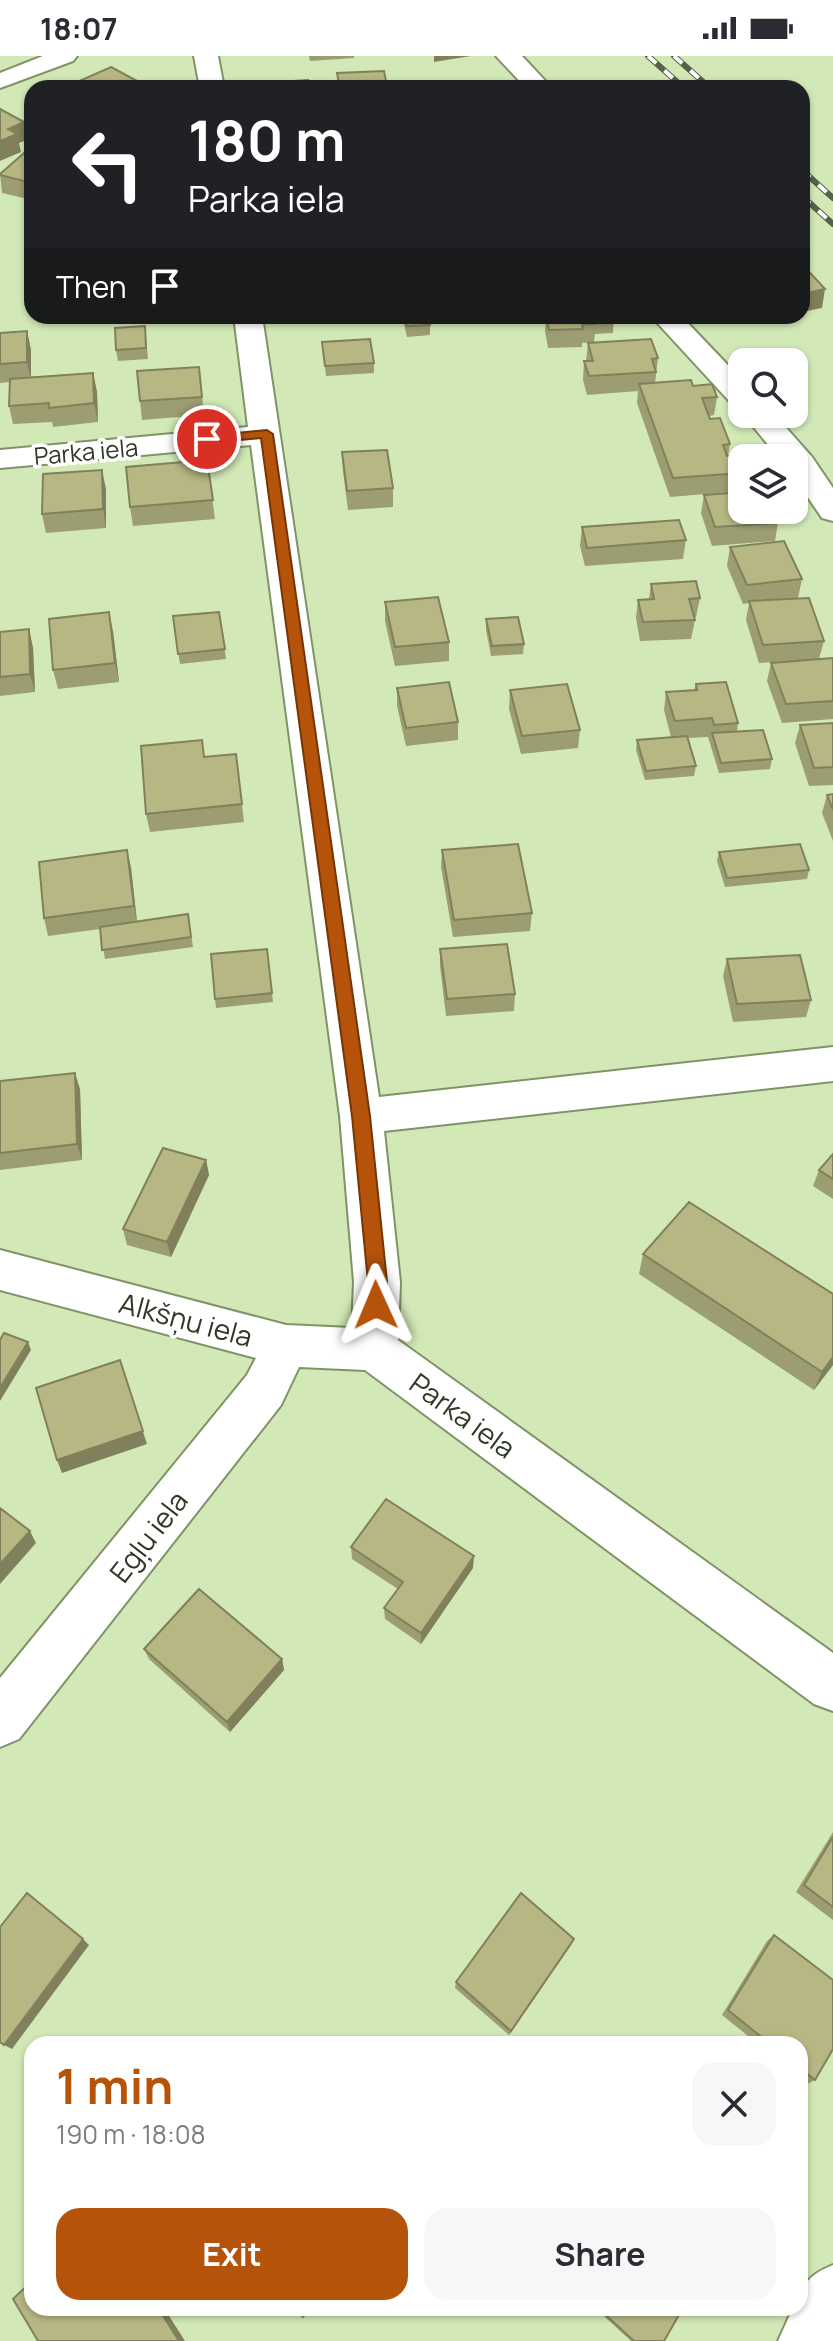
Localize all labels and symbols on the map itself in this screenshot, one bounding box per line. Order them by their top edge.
pin [173,405,241,473]
street label: Parka iela [32,430,140,472]
position arrow [334,1263,418,1347]
street label: Alkšņu iela [115,1283,257,1355]
street label: Parka iela [403,1364,523,1466]
street label: Egļu iela [100,1482,196,1590]

